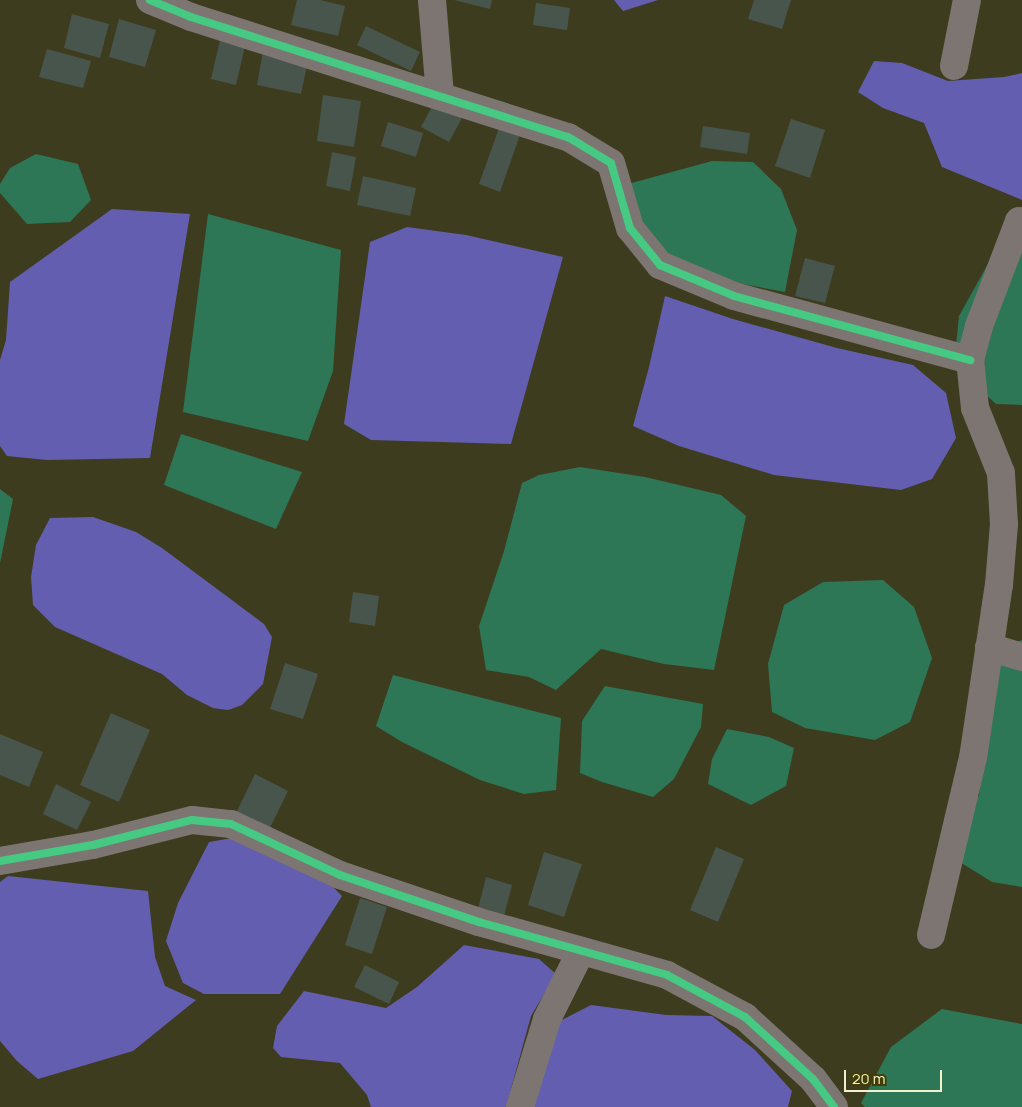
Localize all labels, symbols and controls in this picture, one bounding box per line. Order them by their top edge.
scale bar [847,1060,944,1092]
text: 20 m [852,1068,885,1089]

